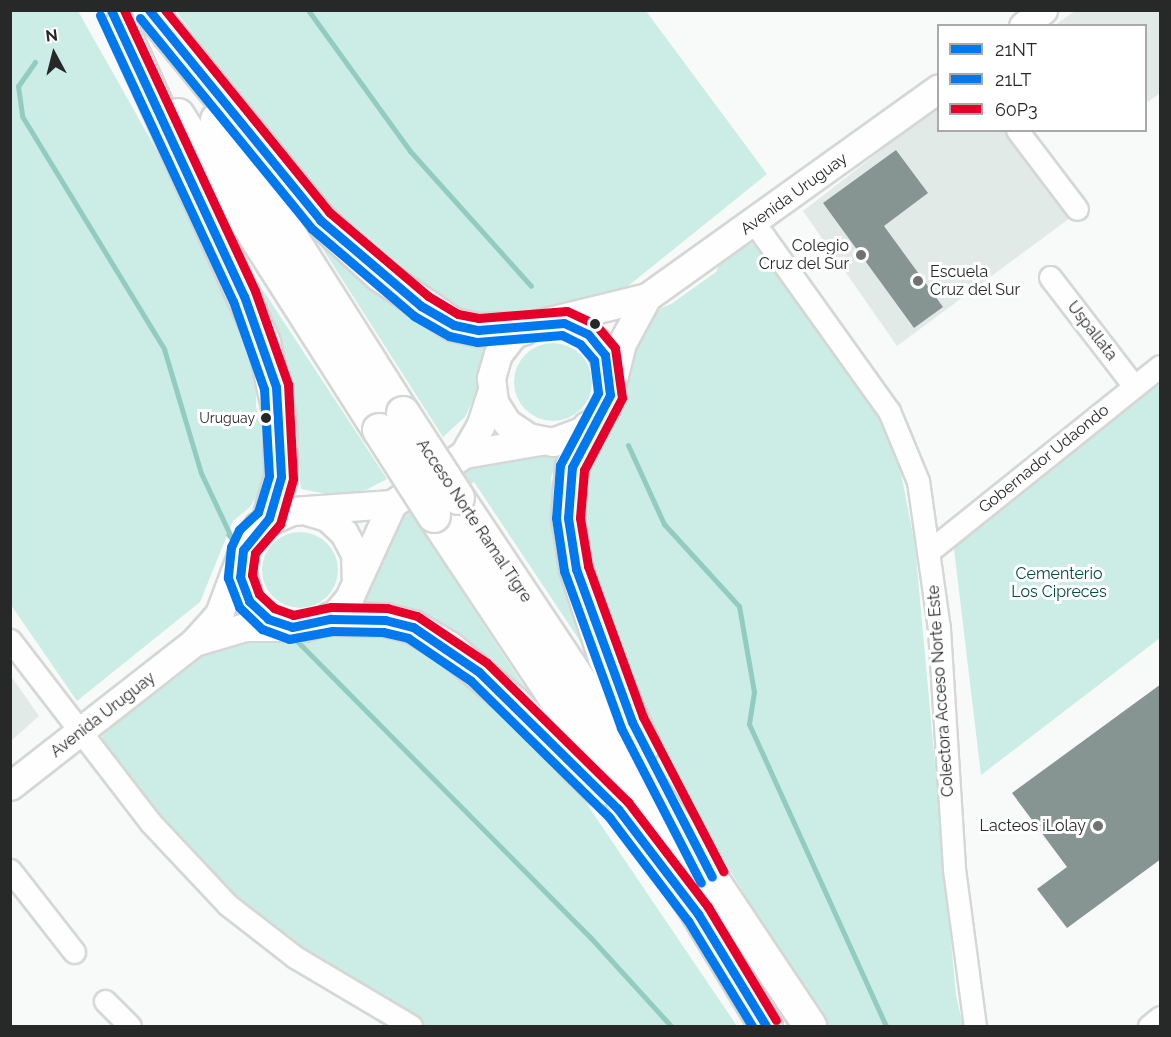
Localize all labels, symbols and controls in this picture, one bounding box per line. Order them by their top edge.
north arrow [24,24,84,84]
legend [937,24,1147,132]
text: N [45,25,59,46]
text: 21NT [995,39,1037,60]
text: 21LT [995,69,1032,90]
text: 60P3 [995,99,1038,120]
street label: Avenida Uruguay [737,149,851,239]
place label: Colegio Cruz del Sur [758,236,849,274]
marker: Colegio Cruz del Sur [854,248,868,262]
place label: Escuela Cruz del Sur [930,262,1021,300]
marker: Escuela Cruz del Sur [911,274,925,288]
street label: Uspallata [1063,298,1121,364]
unlabelled marker [589,318,601,330]
street label: Gobernador Udaondo [975,401,1113,517]
place label: Uruguay [199,410,255,426]
marker: Uruguay [260,412,272,424]
street label: Acceso Norte Ramal Tigre [412,435,536,607]
park label: Cementerio Los Cipreces [1011,564,1107,602]
street label: Colectora Acceso Norte Este [924,584,958,798]
street label: Avenida Uruguay [47,668,159,762]
place label: Lacteos iLolay [980,816,1086,836]
marker: Lacteos iLolay [1091,819,1105,833]

